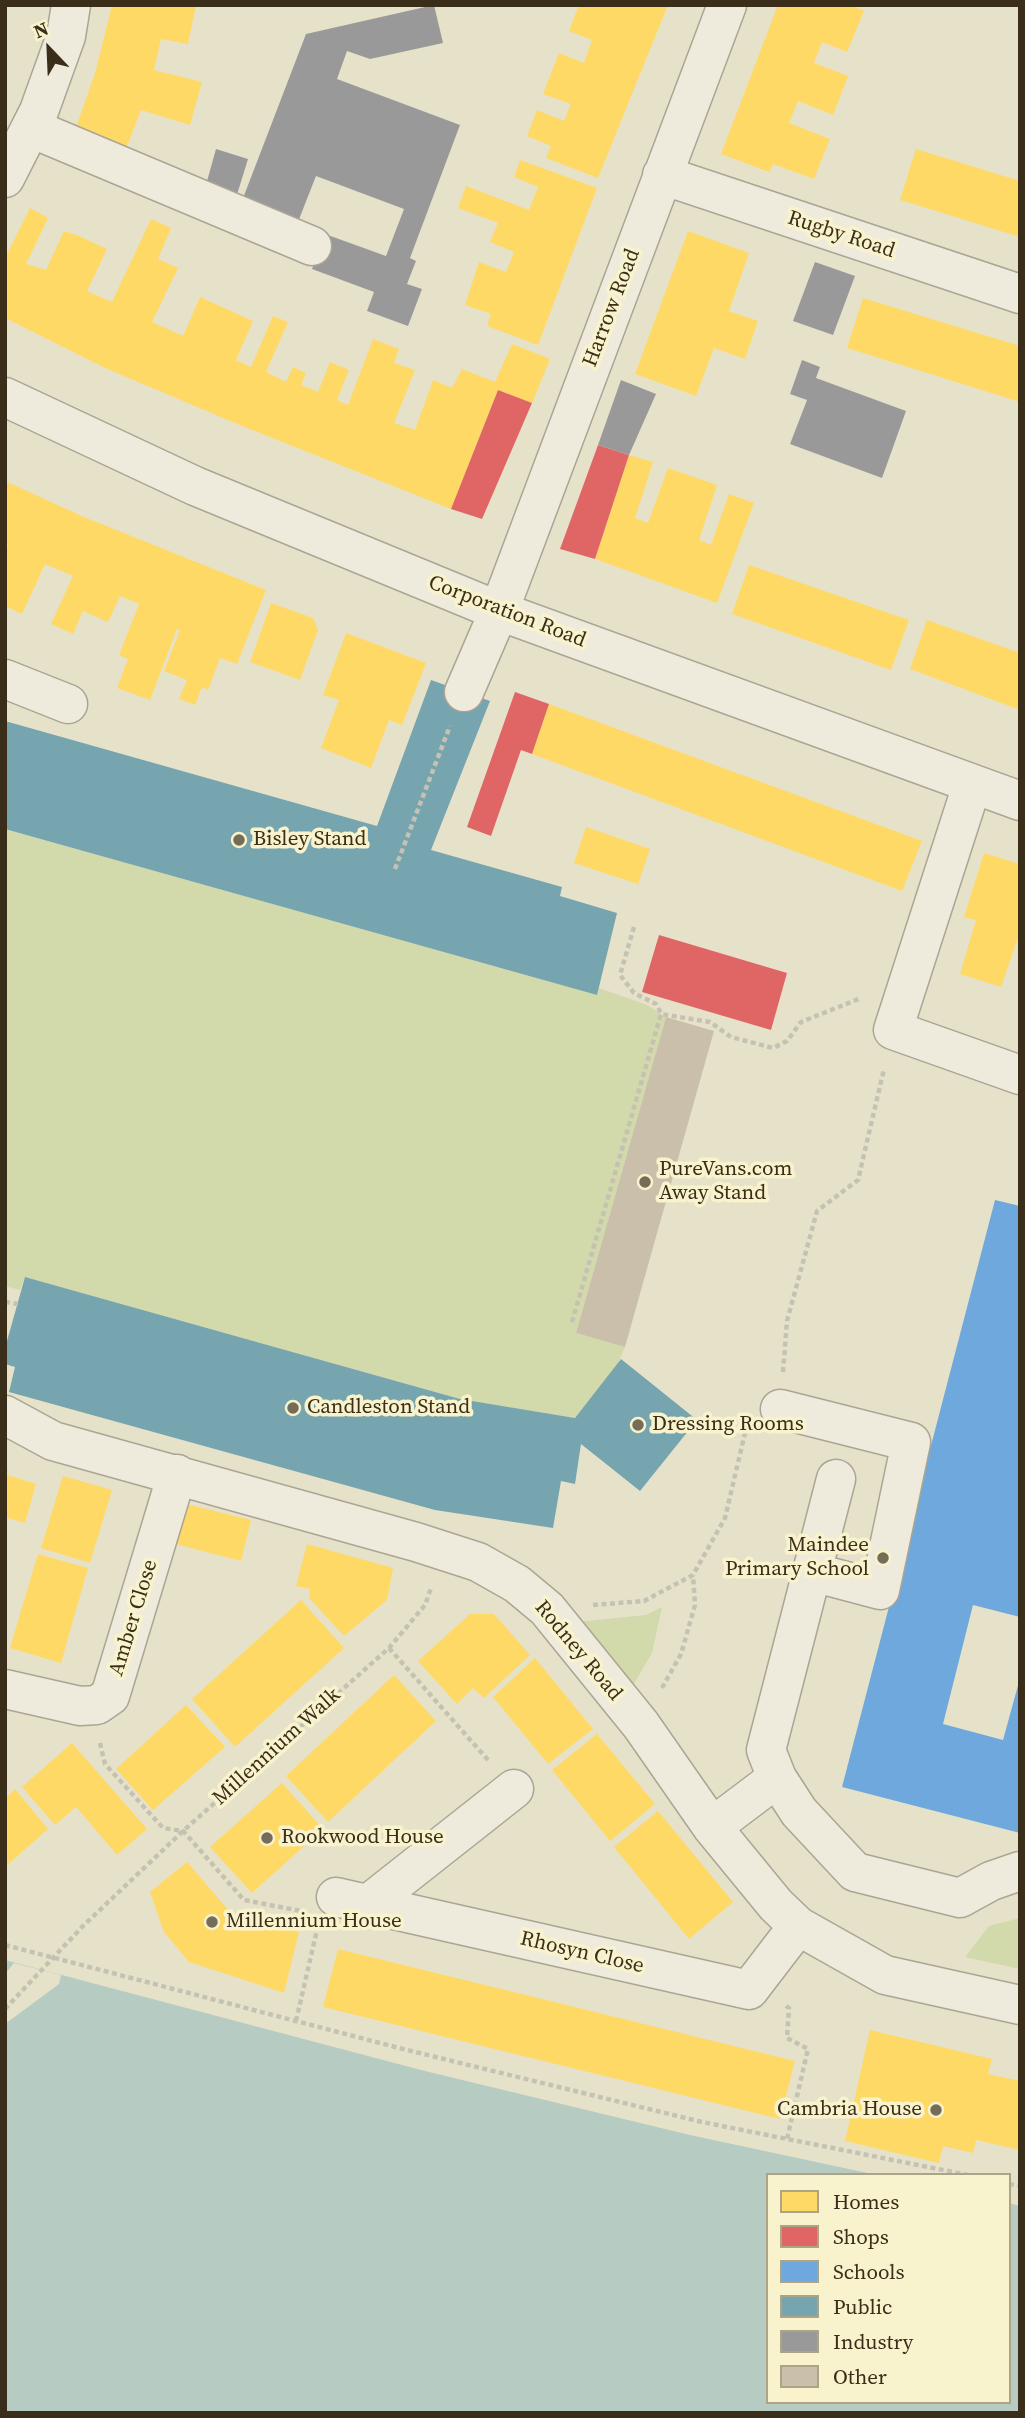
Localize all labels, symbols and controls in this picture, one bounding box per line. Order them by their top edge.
north arrow [14,14,84,84]
text: N [29,15,52,44]
street label: Rugby Road [784,206,898,264]
street label: Harrow Road [578,245,646,371]
street label: Corporation Road [425,570,589,654]
place label: Bisley Stand [253,827,366,853]
marker: Bisley Stand [231,832,247,848]
place label: PureVans.com Away Stand [659,1157,792,1207]
marker: PureVans.com Away Stand [637,1174,653,1190]
place label: Candleston Stand [307,1395,470,1421]
marker: Candleston Stand [285,1400,301,1416]
place label: Dressing Rooms [652,1412,804,1438]
marker: Dressing Rooms [630,1417,646,1433]
place label: Maindee Primary School [725,1533,869,1583]
marker: Maindee Primary School [875,1550,891,1566]
street label: Amber Close [104,1557,164,1679]
street label: Rodney Road [529,1596,627,1706]
street label: Millennium Walk [208,1683,346,1811]
place label: Rookwood House [281,1825,444,1851]
marker: Rookwood House [259,1830,275,1846]
place label: Millennium House [226,1909,402,1935]
marker: Millennium House [204,1914,220,1930]
street label: Rhosyn Close [518,1927,646,1979]
place label: Cambria House [777,2097,922,2123]
marker: Cambria House [928,2102,944,2118]
legend [766,2173,1011,2404]
text: Homes [833,2187,899,2216]
text: Shops [833,2222,889,2251]
text: Schools [833,2257,905,2286]
text: Public [833,2292,892,2321]
text: Industry [833,2327,913,2356]
text: Other [833,2362,887,2391]

